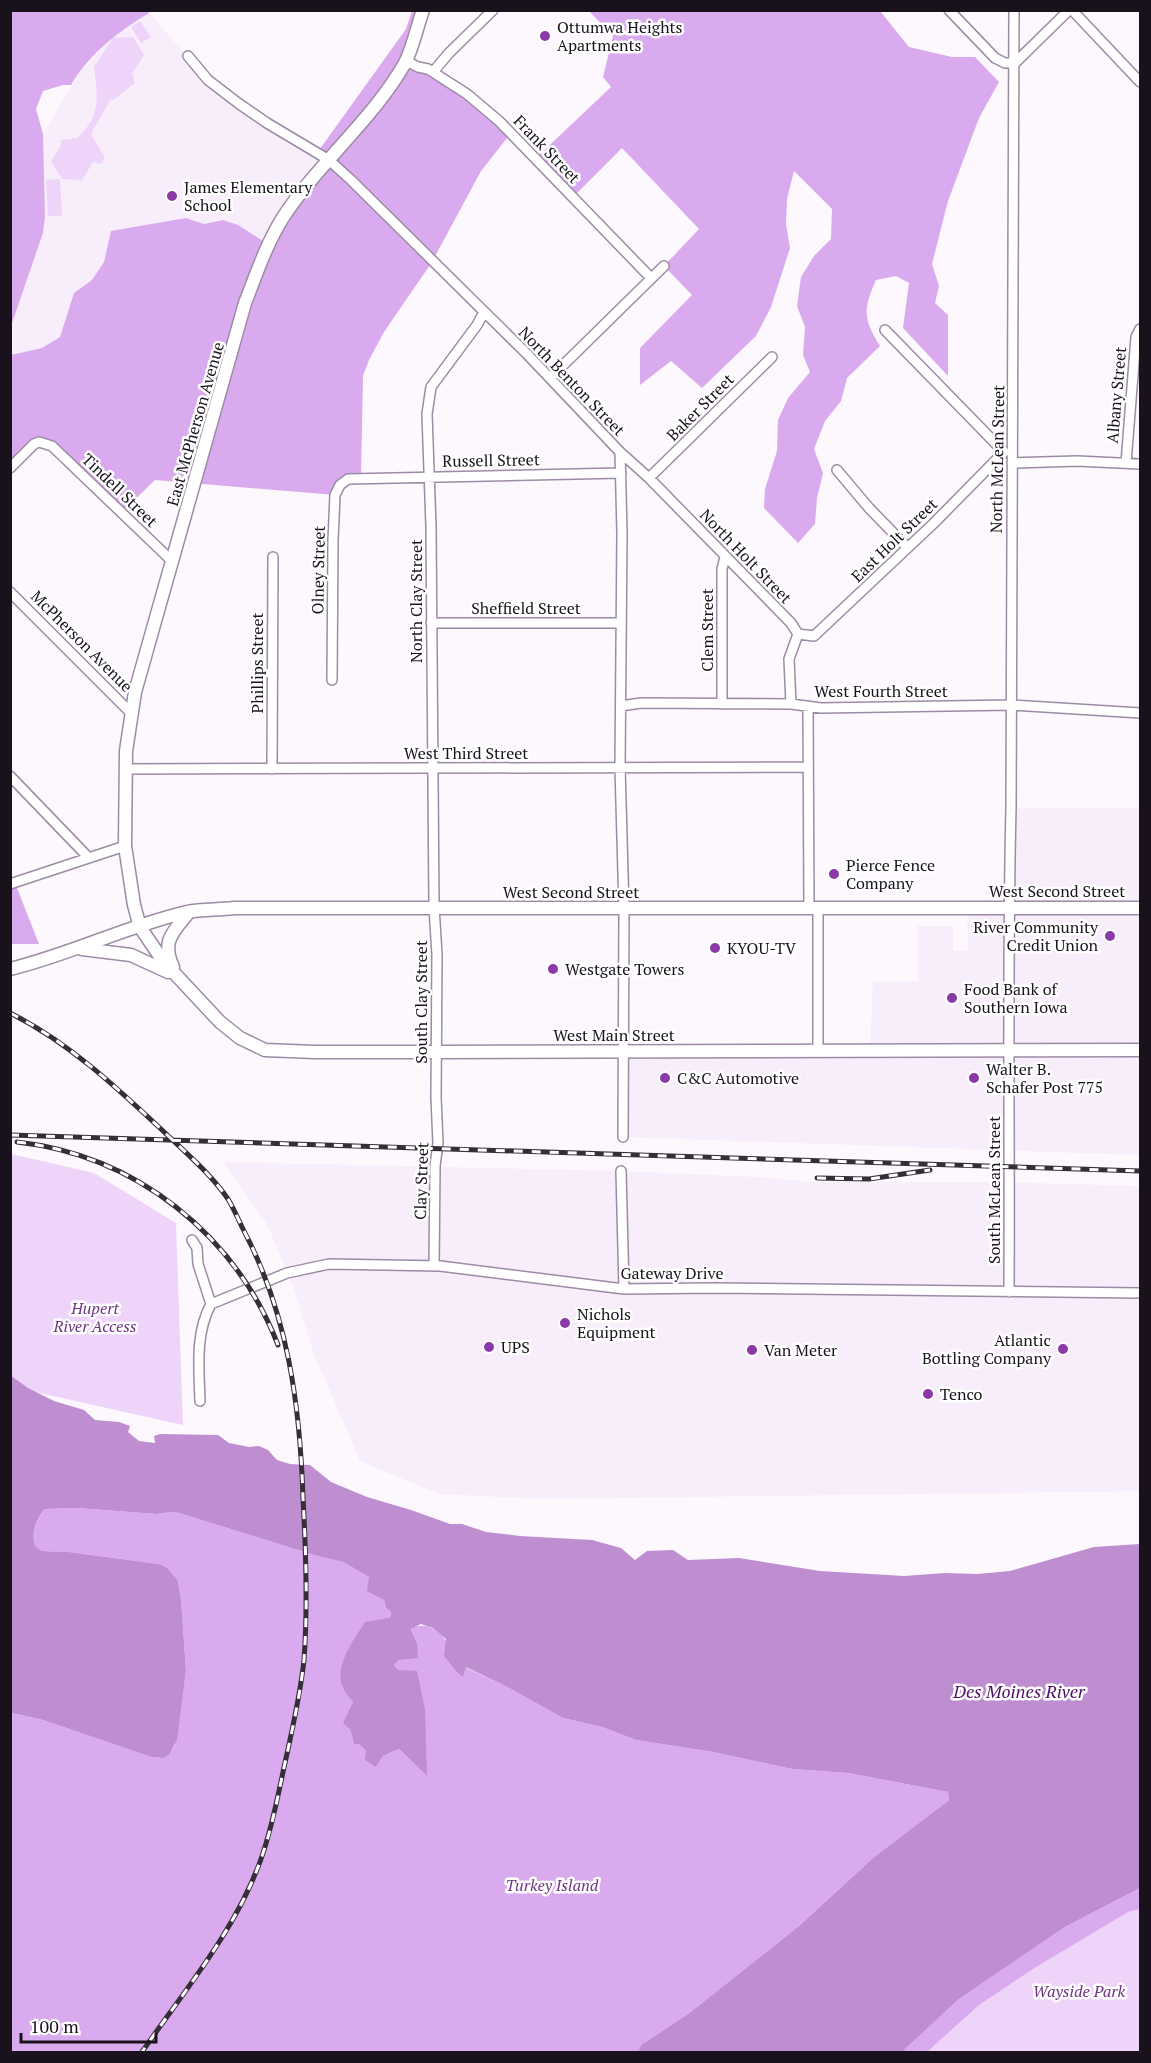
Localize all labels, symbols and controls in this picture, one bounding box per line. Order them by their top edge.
place label: Ottumwa Heights Apartments [557,16,683,56]
marker: Ottumwa Heights Apartments [538,29,552,43]
street label: Frank Street [509,110,585,188]
place label: James Elementary School [184,176,313,216]
marker: James Elementary School [165,189,179,203]
street label: North Benton Street [514,321,630,441]
street label: East McPherson Avenue [161,339,229,509]
street label: Albany Street [1101,346,1131,444]
street label: Baker Street [662,369,738,445]
street label: North McLean Street [985,385,1009,533]
street label: Tindell Street [77,448,163,532]
street label: Russell Street [442,448,540,472]
street label: East Holt Street [846,493,942,587]
street label: North Holt Street [695,504,797,608]
street label: Olney Street [306,525,330,614]
street label: North Clay Street [405,539,427,663]
street label: McPherson Avenue [26,585,138,697]
street label: Clem Street [696,588,718,672]
street label: Sheffield Street [471,597,581,619]
street label: Phillips Street [246,613,268,713]
street label: West Fourth Street [814,680,948,702]
street label: West Third Street [404,742,528,764]
place label: Pierce Fence Company [846,854,935,894]
marker: Pierce Fence Company [827,867,841,881]
street label: West Second Street [989,880,1125,902]
street label: West Second Street [503,881,639,903]
place label: River Community Credit Union [973,916,1099,956]
marker: River Community Credit Union [1103,929,1117,943]
place label: KYOU-TV [727,937,796,959]
street label: South Clay Street [410,940,432,1064]
marker: KYOU-TV [708,941,722,955]
place label: Westgate Towers [565,958,684,980]
marker: Westgate Towers [546,962,560,976]
place label: Food Bank of Southern Iowa [964,978,1068,1018]
marker: Food Bank of Southern Iowa [945,991,959,1005]
street label: West Main Street [553,1024,675,1046]
place label: Walter B. Schafer Post 775 [986,1058,1103,1098]
place label: C&C Automotive [677,1067,799,1089]
marker: C&C Automotive [658,1071,672,1085]
marker: Walter B. Schafer Post 775 [967,1071,981,1085]
street label: South McLean Street [983,1116,1005,1264]
street label: Clay Street [409,1142,433,1220]
street label: Gateway Drive [621,1262,723,1284]
park label: Hupert River Access [52,1297,137,1337]
place label: Nichols Equipment [577,1303,655,1343]
marker: Nichols Equipment [558,1316,572,1330]
place label: Atlantic Bottling Company [922,1329,1052,1369]
place label: UPS [501,1336,530,1358]
place label: Van Meter [764,1339,838,1361]
marker: UPS [482,1340,496,1354]
marker: Atlantic Bottling Company [1056,1342,1070,1356]
marker: Van Meter [745,1343,759,1357]
place label: Tenco [940,1383,983,1405]
marker: Tenco [921,1387,935,1401]
water label: Des Moines River [952,1679,1086,1703]
park label: Turkey Island [506,1874,599,1896]
park label: Wayside Park [1033,1980,1126,2002]
scale bar [21,2006,156,2044]
text: 100 m [30,2014,79,2038]

